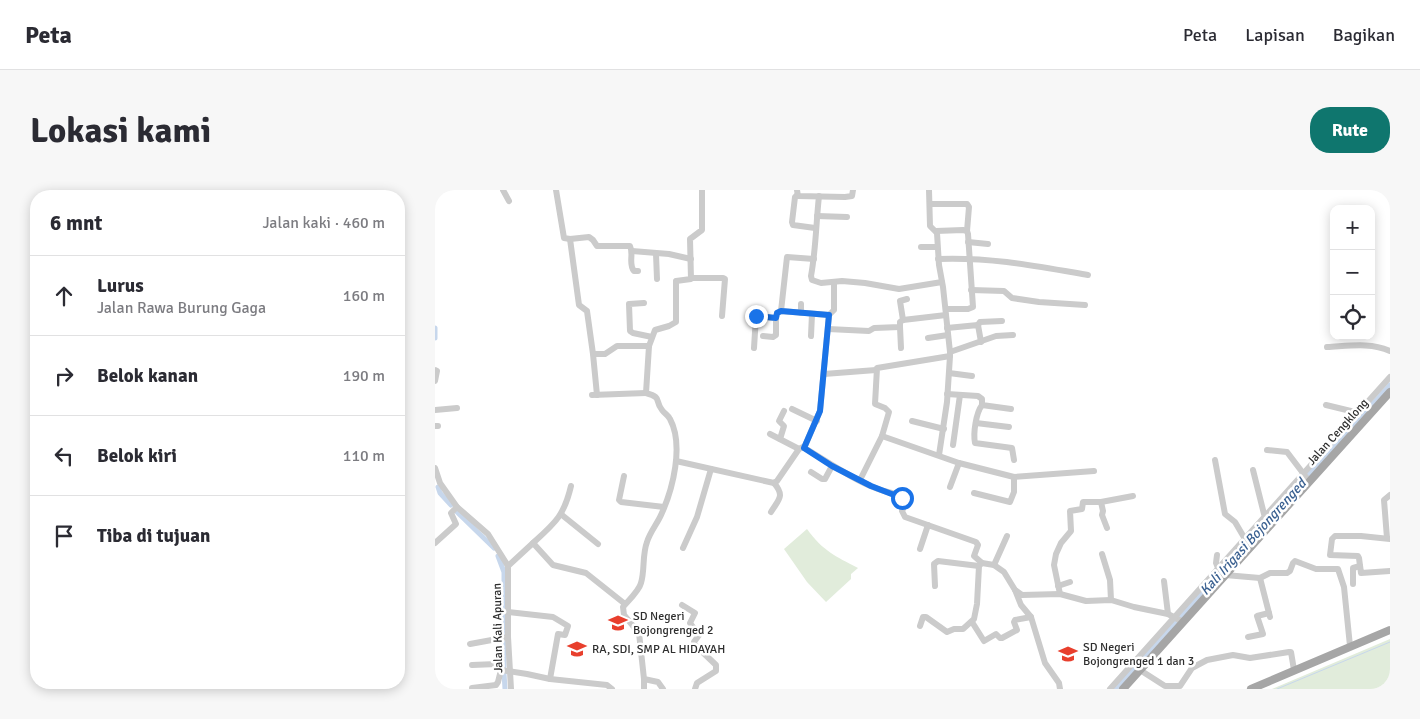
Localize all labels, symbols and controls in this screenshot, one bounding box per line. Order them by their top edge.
text: Peta [25,20,72,50]
text: Peta [1183,24,1217,46]
text: Lapisan [1245,24,1305,46]
text: Bagikan [1333,24,1395,46]
button: Rute [1310,107,1390,153]
text: Lokasi kami [30,109,211,152]
map controls [1330,205,1375,340]
button: + [1330,205,1375,250]
text: 6 mnt [50,210,102,236]
text: Jalan kaki · 460 m [263,213,385,233]
button: − [1330,250,1375,295]
text: Lurus [97,274,144,298]
icon: ahead [50,282,78,310]
text: 160 m [343,286,385,306]
button: locate [1330,295,1375,340]
text: Jalan Rawa Burung Gaga [97,298,266,318]
route end [745,305,768,328]
icon: right [50,362,78,390]
text: Belok kanan [97,364,198,388]
text: 190 m [343,366,385,386]
street label: Jalan Cengklong [1304,396,1372,468]
icon: left [50,442,78,470]
text: Belok kiri [97,444,177,468]
text: 110 m [343,446,385,466]
water label: Kali Irigasi Bojongrenged [1196,474,1311,599]
route start [891,487,914,510]
icon: arrive [50,522,78,550]
text: Tiba di tujuan [97,524,210,548]
street label: Jalan Kali Apuran [490,583,506,673]
place label: SD Negeri Bojongrenged 2 [633,609,714,638]
school or university icon: SD Negeri Bojongrenged 2 [607,612,629,634]
school or university icon: RA, SDI, SMP AL HIDAYAH [566,638,588,660]
place label: SD Negeri Bojongrenged 1 dan 3 [1083,640,1194,669]
place label: RA, SDI, SMP AL HIDAYAH [592,642,725,657]
school or university icon: SD Negeri Bojongrenged 1 dan 3 [1057,643,1079,665]

